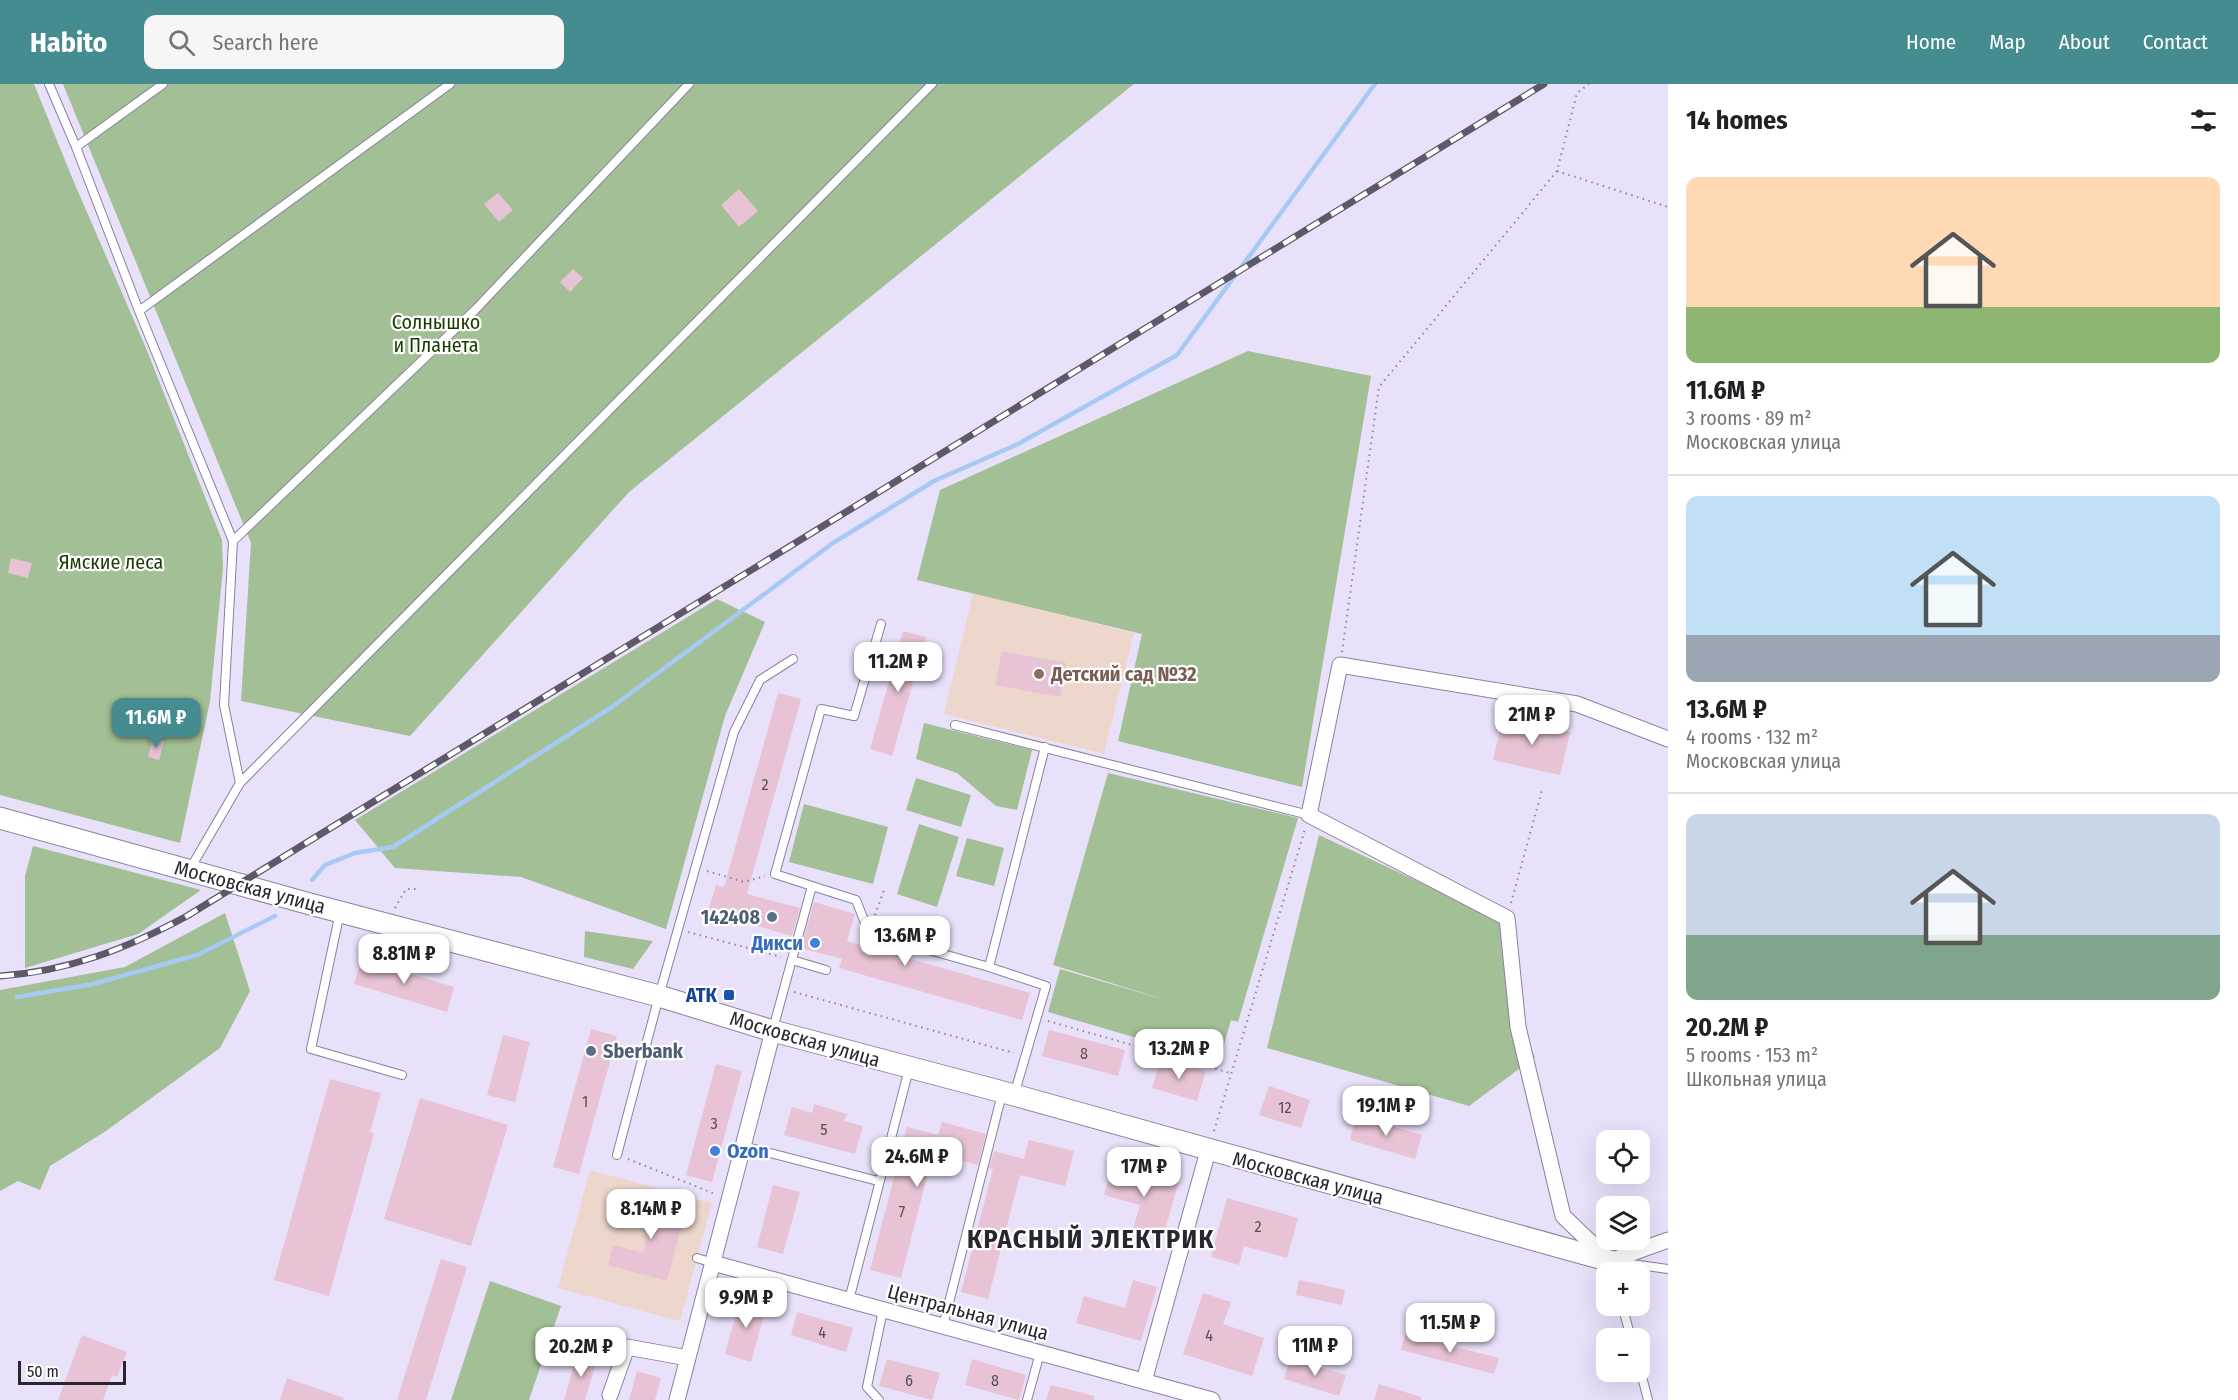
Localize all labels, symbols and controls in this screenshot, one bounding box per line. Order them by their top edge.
search box [144,15,564,69]
text: Habito [30,26,108,59]
icon: search [165,26,198,59]
text: Search here [213,29,319,56]
text: Home [1906,29,1956,55]
text: Map [1989,29,2026,55]
text: About [2059,29,2110,55]
text: Contact [2143,29,2208,55]
icon: filters [2187,104,2220,137]
text: 14 homes [1686,105,1788,136]
icon: home [1899,216,2007,324]
park label: Солнышко и Планета [392,310,480,357]
text: 11.6M ₽ [1686,375,1765,406]
text: 3 rooms · 89 m² [1686,406,1811,430]
text: Московская улица [1686,430,1841,454]
icon: home [1899,535,2007,643]
park label: Ямские леса [59,550,163,574]
pin: 11.2M ₽ [843,642,953,693]
text: 11.2M ₽ [868,649,928,673]
place label: Детский сад №32 [1050,662,1197,686]
marker: Детский сад №32 [1032,667,1046,681]
text: 13.6M ₽ [1686,694,1767,725]
pin: 21M ₽ [1490,695,1574,746]
pin: 11.6M ₽ [101,698,211,749]
text: 21M ₽ [1509,702,1555,726]
text: 11.6M ₽ [126,705,186,729]
text: 4 rooms · 132 m² [1686,725,1818,749]
text: Московская улица [1686,749,1841,773]
house number: 2 [761,775,769,794]
icon: home [1899,853,2007,961]
street label: Московская улица [172,855,328,919]
place label: 142408 [701,905,760,929]
marker: 142408 [765,910,779,924]
pin: 13.6M ₽ [850,916,960,967]
text: 13.6M ₽ [874,923,936,947]
place label: Дикси [751,931,803,955]
pin: 8.81M ₽ [349,934,459,985]
marker: Дикси [808,936,822,950]
text: 8.81M ₽ [372,941,436,965]
place label: АТК [685,983,718,1007]
marker: АТК [722,988,736,1002]
street label: Московская улица [727,1006,883,1072]
text: 20.2M ₽ [1686,1012,1768,1043]
pin: 13.2M ₽ [1124,1029,1234,1080]
text: 13.2M ₽ [1148,1036,1210,1060]
place label: Sberbank [603,1039,684,1063]
text: 5 rooms · 153 m² [1686,1043,1818,1067]
marker: Sberbank [584,1044,598,1058]
house number: 8 [1080,1044,1088,1063]
text: Школьная улица [1686,1067,1827,1091]
pin: 19.1M ₽ [1331,1086,1441,1137]
house number: 1 [582,1092,588,1111]
text: 19.1M ₽ [1356,1093,1416,1117]
house number: 12 [1278,1098,1292,1117]
house number: 3 [710,1114,718,1133]
house number: 5 [820,1120,828,1139]
map controls [1596,1130,1650,1382]
button: locate [1596,1130,1650,1184]
pin: 24.6M ₽ [862,1137,972,1188]
place label: Ozon [727,1139,769,1163]
marker: Ozon [708,1144,722,1158]
text: 24.6M ₽ [885,1144,949,1168]
street label: Московская улица [1230,1146,1386,1210]
pin: 17M ₽ [1102,1147,1186,1198]
text: 17M ₽ [1121,1154,1167,1178]
pin: 8.14M ₽ [596,1189,706,1240]
text: 8.14M ₽ [620,1196,682,1220]
button: layers [1596,1196,1650,1250]
house number: 7 [899,1202,906,1221]
house number: 2 [1254,1217,1262,1236]
district label: КРАСНЫЙ ЭЛЕКТРИК [967,1224,1215,1255]
button: + [1596,1262,1650,1316]
pin: 9.9M ₽ [697,1278,795,1329]
street label: Центральная улица [885,1279,1051,1345]
text: 9.9M ₽ [719,1285,773,1309]
pin: 11.5M ₽ [1395,1303,1505,1354]
text: 11.5M ₽ [1420,1310,1480,1334]
house number: 4 [818,1323,826,1342]
house number: 4 [1205,1326,1213,1345]
pin: 11M ₽ [1273,1326,1357,1377]
pin: 20.2M ₽ [526,1327,636,1378]
button: − [1596,1328,1650,1382]
text: 11M ₽ [1292,1333,1338,1357]
text: 20.2M ₽ [549,1334,613,1358]
scale bar [18,1358,126,1386]
text: 50 m [27,1362,59,1381]
house number: 6 [905,1371,913,1390]
house number: 8 [991,1371,999,1390]

